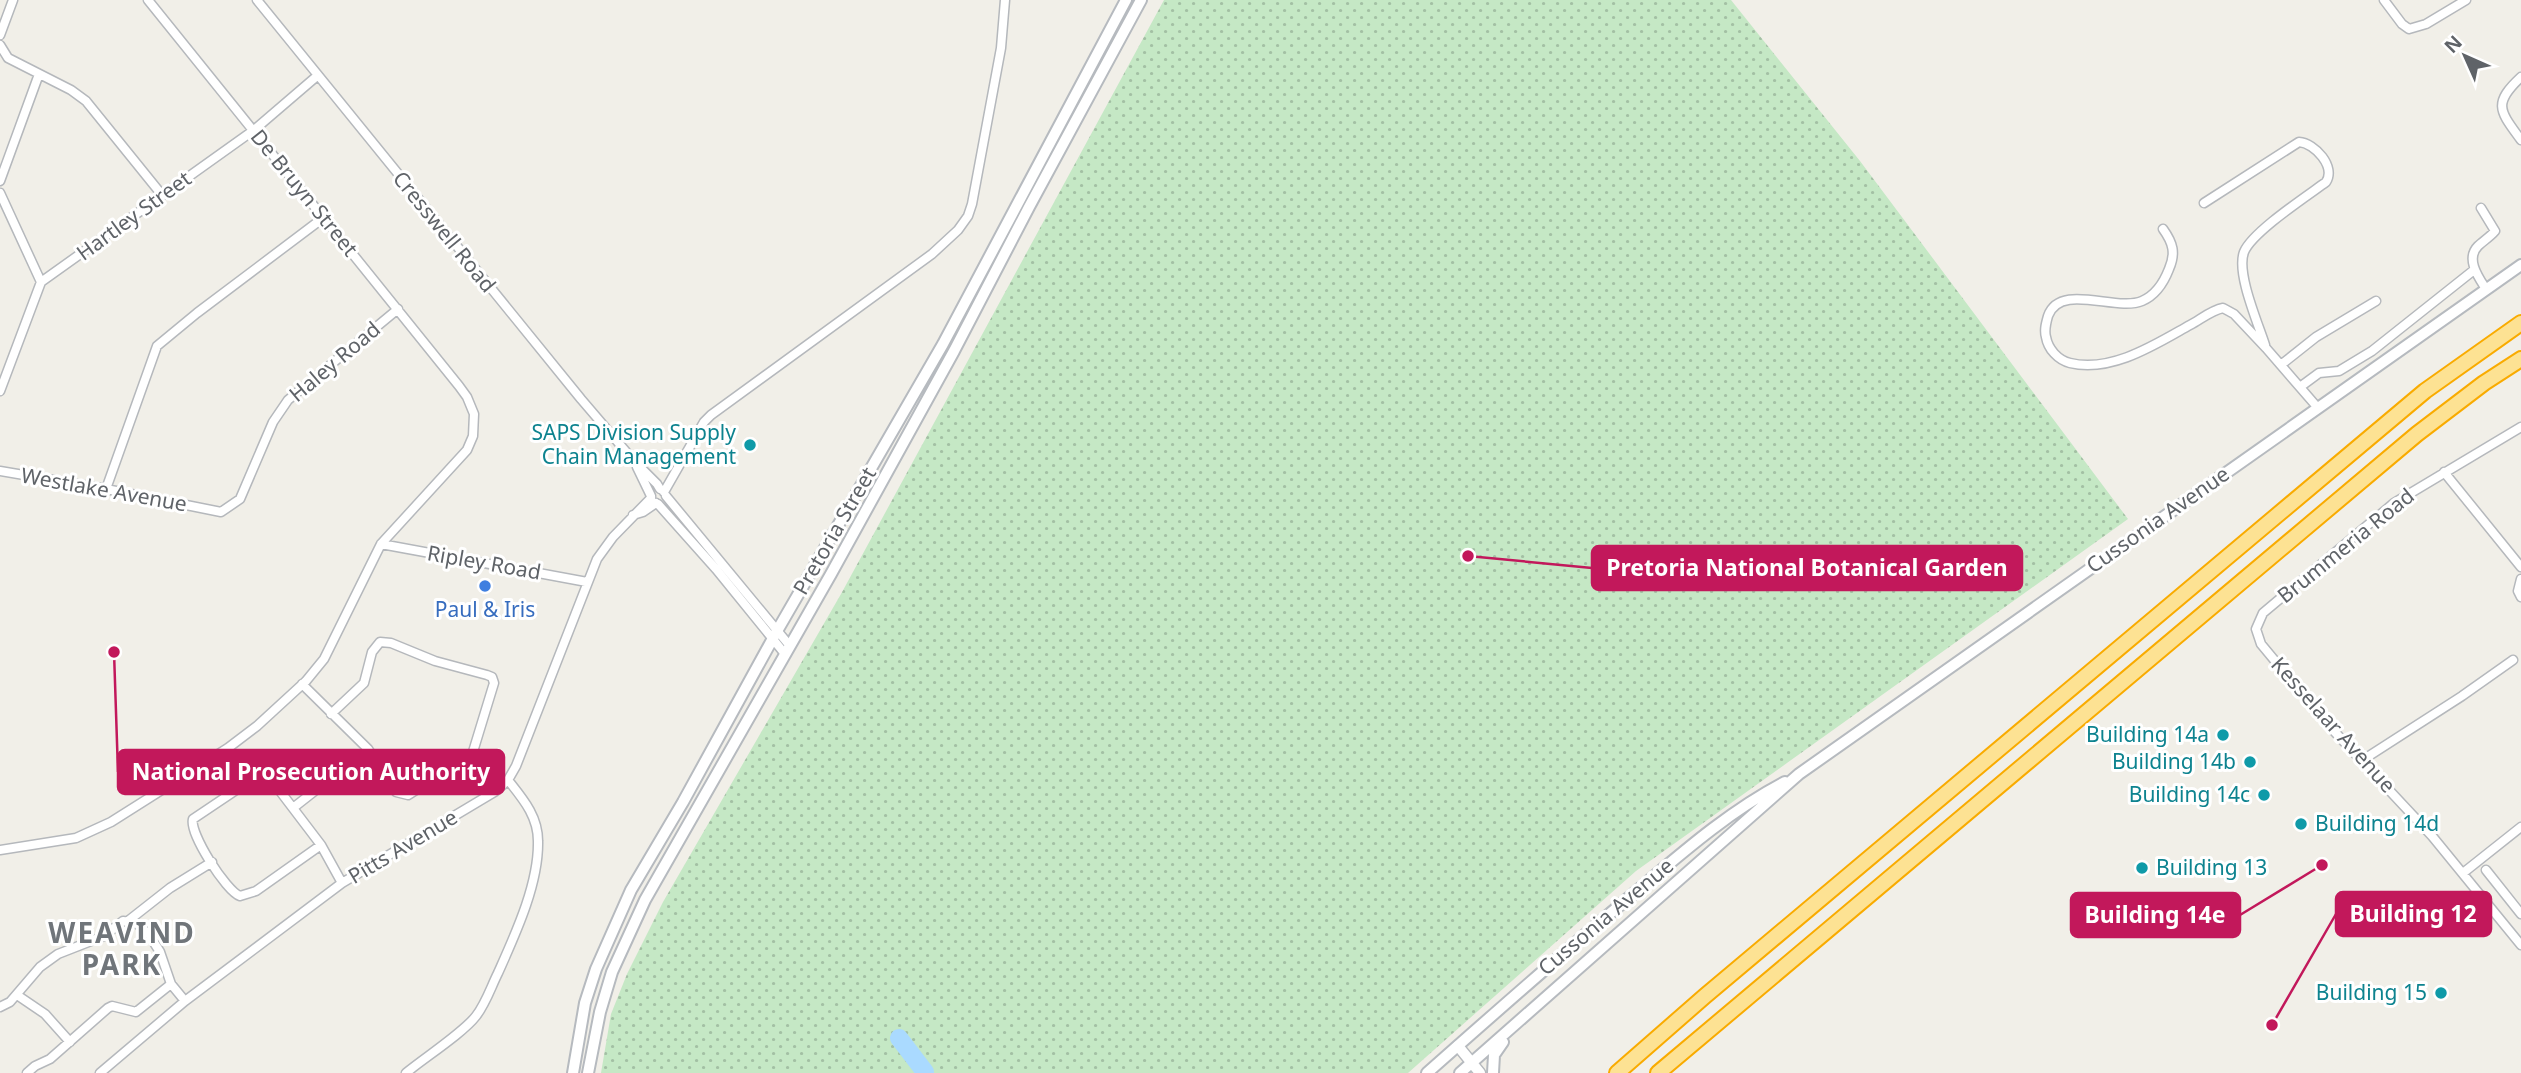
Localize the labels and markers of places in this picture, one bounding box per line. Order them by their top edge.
place label: SAPS Division Supply Chain Management [531,418,736,470]
marker: SAPS Division Supply Chain Management [742,437,758,453]
callout: Pretoria National Botanical Garden [1592,546,2022,590]
marker: Paul & Iris [477,578,493,594]
place label: Paul & Iris [435,595,535,623]
place label: Building 14a [2086,720,2209,748]
marker: Building 14a [2215,727,2231,743]
place label: Building 14b [2112,747,2236,775]
callout: National Prosecution Authority [118,750,504,794]
marker: Building 14b [2242,754,2258,770]
place label: Building 14c [2129,780,2250,808]
marker: Building 14c [2256,787,2272,803]
place label: Building 14d [2315,809,2439,837]
marker: Building 14d [2293,816,2309,832]
place label: Building 13 [2156,853,2267,881]
marker: Building 13 [2134,860,2150,876]
callout: Building 12 [2336,892,2491,936]
callout: Building 14e [2071,893,2240,937]
place label: Building 15 [2316,978,2427,1006]
marker: Building 15 [2433,985,2449,1001]

